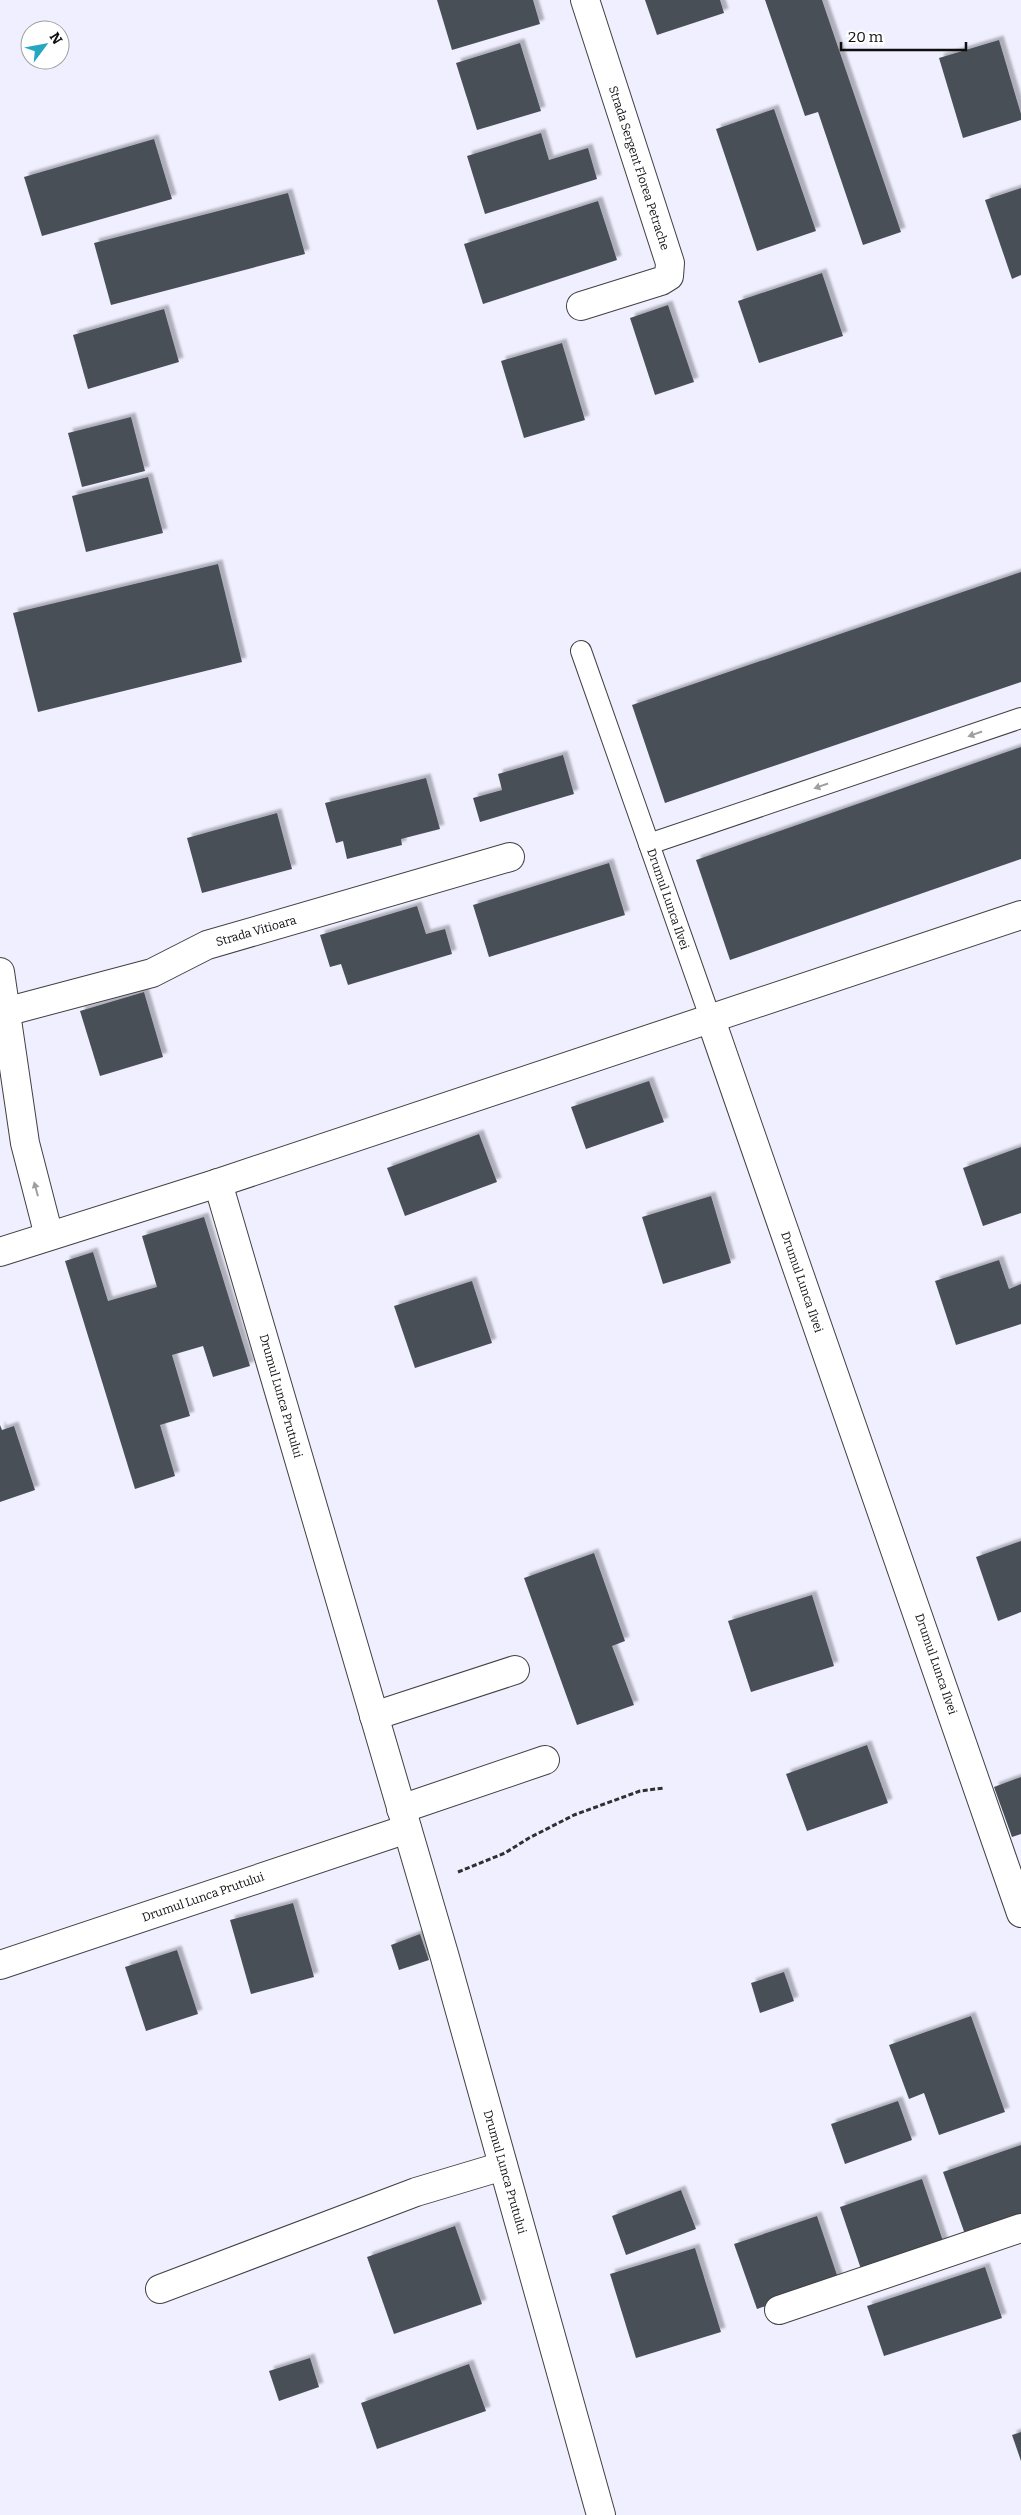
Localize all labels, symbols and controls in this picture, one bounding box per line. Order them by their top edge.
north arrow [20,20,70,70]
scale bar [841,20,966,52]
text: 20 m [848,28,884,46]
text: N [46,29,66,48]
street label: Strada Sergent Florea Petrache [606,84,672,252]
one-way arrow [967,730,982,738]
one-way arrow [813,782,828,790]
street label: Drumul Lunca Ilvei [644,847,692,952]
street label: Strada Vitioara [214,913,298,949]
one-way arrow [31,1182,39,1197]
street label: Drumul Lunca Ilvei [778,1230,826,1335]
street label: Drumul Lunca Prutului [257,1332,306,1460]
street label: Drumul Lunca Ilvei [912,1612,960,1717]
street label: Drumul Lunca Prutului [140,1869,266,1924]
street label: Drumul Lunca Prutului [481,2108,530,2236]

